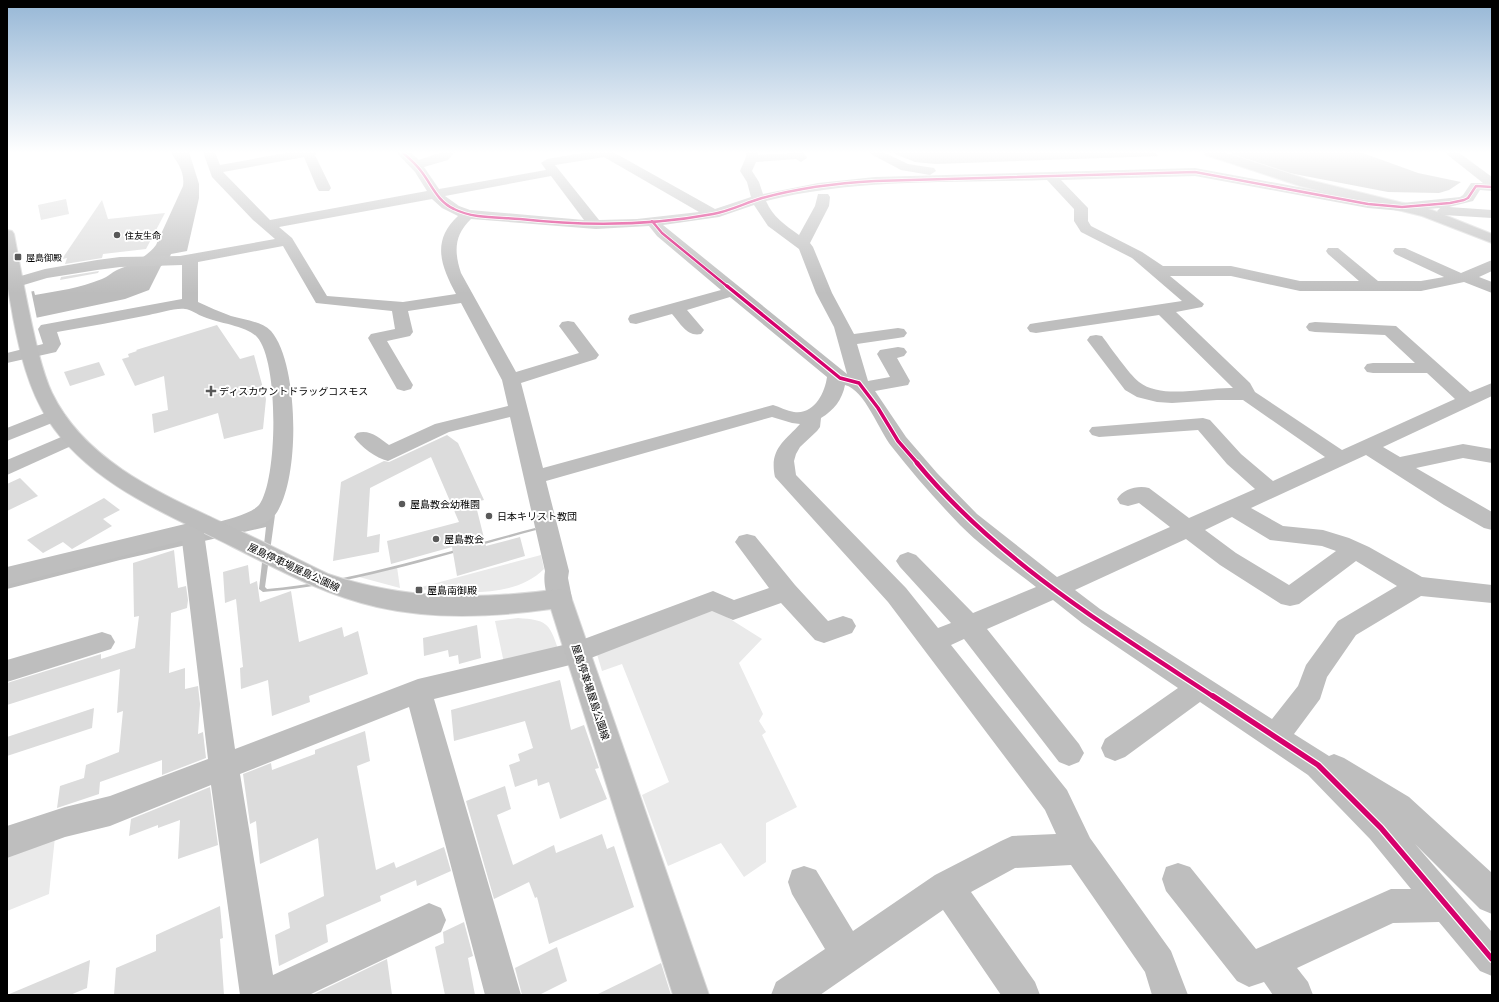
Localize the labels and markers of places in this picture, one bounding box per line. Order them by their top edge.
marker: 住友生命 [112,230,122,240]
place label: 住友生命 [124,230,161,241]
marker: 屋島御殿 [13,252,23,262]
place label: 屋島御殿 [26,252,62,263]
place label: ディスカウントドラッグコスモス [219,385,368,397]
marker: ディスカウントドラッグコスモス [206,386,216,396]
place label: 屋島教会幼稚園 [410,498,480,510]
marker: 屋島教会幼稚園 [397,499,407,509]
place label: 日本キリスト教団 [497,510,577,522]
marker: 日本キリスト教団 [484,511,494,521]
place label: 屋島教会 [444,533,484,545]
marker: 屋島教会 [431,534,441,544]
place label: 屋島南御殿 [427,584,477,596]
marker: 屋島南御殿 [414,585,424,595]

